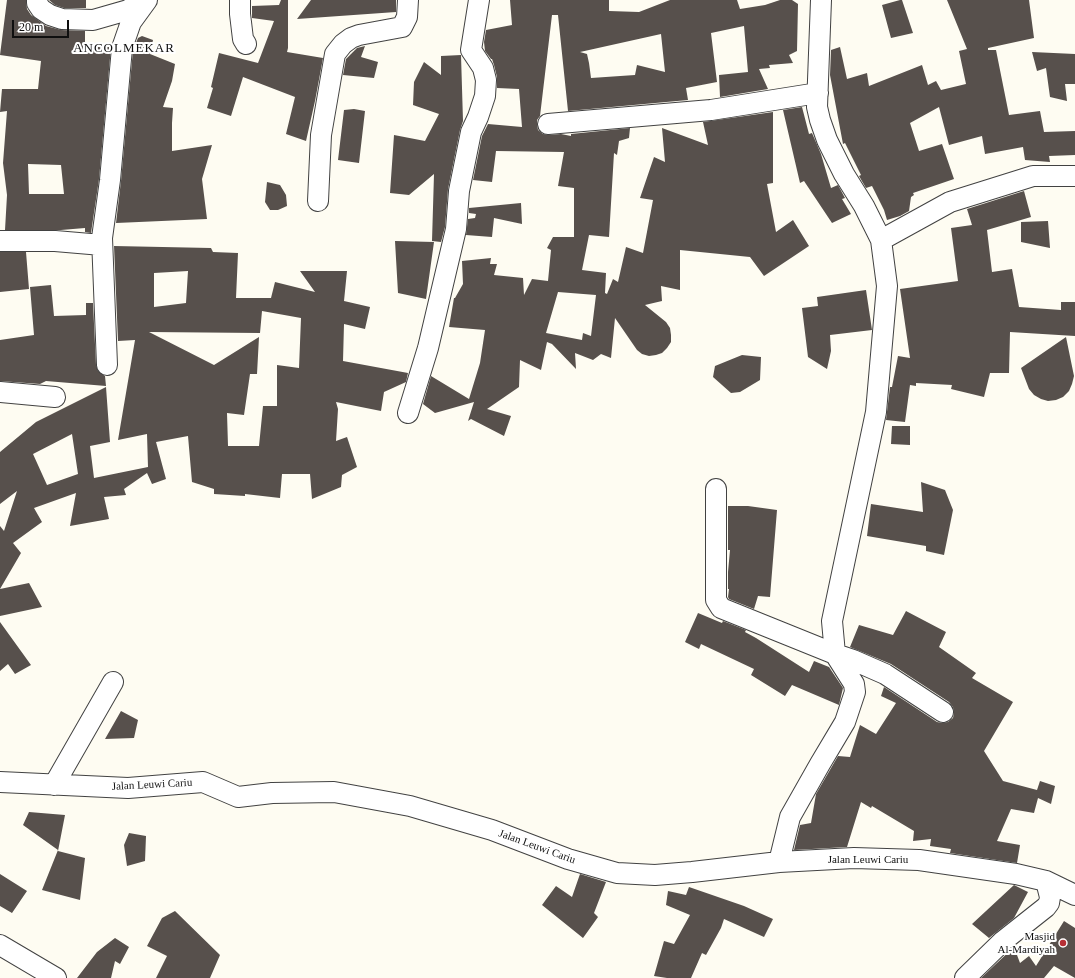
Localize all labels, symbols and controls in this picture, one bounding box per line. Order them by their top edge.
scale bar [14,12,71,38]
text: 20 m [19,20,43,34]
district label: ANCOLMEKAR [73,41,175,57]
street label: Jalan Leuwi Cariu [111,776,193,794]
street label: Jalan Leuwi Cariu [497,827,577,867]
street label: Jalan Leuwi Cariu [828,853,908,867]
place label: Masjid Al-Mardiyah [998,930,1055,956]
marker: Masjid Al-Mardiyah [1058,938,1068,948]

